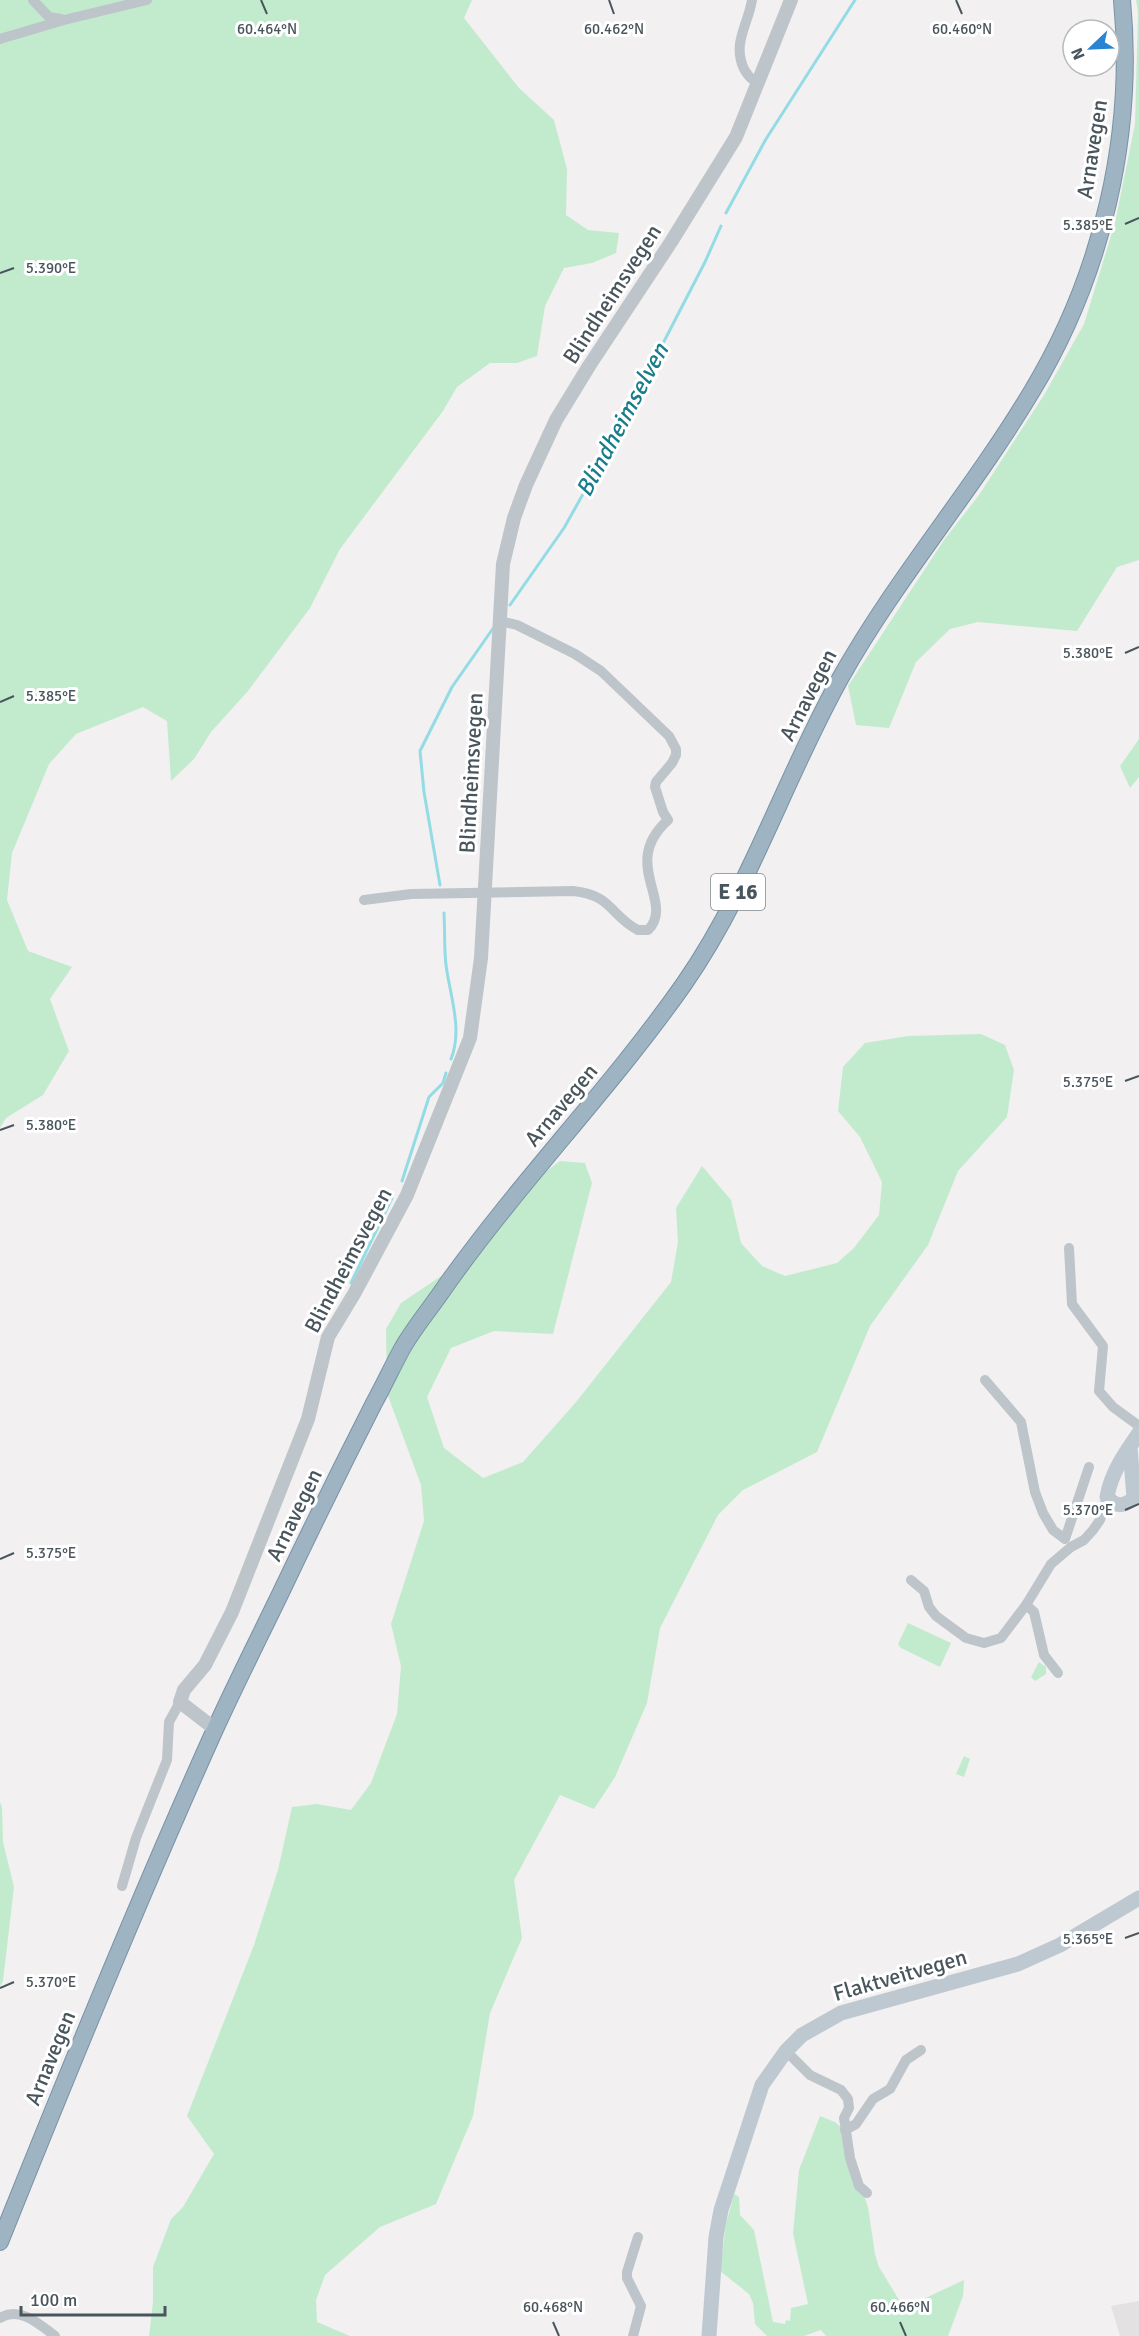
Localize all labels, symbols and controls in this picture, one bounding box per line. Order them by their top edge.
north arrow [1061,18,1121,78]
text: 60.464°N [237,20,297,38]
text: 60.462°N [584,20,644,38]
text: 60.460°N [932,20,992,38]
text: N [1067,44,1089,63]
street label: Arnavegen [1071,98,1113,200]
text: 5.385°E [1063,216,1113,234]
street label: Blindheimsvegen [557,219,667,369]
text: 5.390°E [26,259,76,277]
water label: Blindheimselven [569,337,675,502]
street label: Arnavegen [773,644,843,746]
text: 5.380°E [1063,644,1113,662]
text: 5.385°E [26,687,76,705]
street label: Blindheimsvegen [453,692,489,854]
road number: E 16 [711,874,765,910]
street label: Arnavegen [519,1058,603,1152]
text: 5.375°E [1063,1073,1113,1091]
text: 5.380°E [26,1116,76,1134]
street label: Blindheimsvegen [298,1183,398,1337]
street label: Arnavegen [260,1464,328,1566]
text: 5.370°E [1063,1501,1113,1519]
text: 5.375°E [26,1544,76,1562]
text: 5.365°E [1063,1930,1113,1948]
street label: Flaktveitvegen [830,1943,970,2007]
text: 5.370°E [26,1973,76,1991]
street label: Arnavegen [19,2007,81,2109]
scale bar [21,2279,165,2317]
text: 100 m [30,2289,77,2311]
text: 60.468°N [523,2298,583,2316]
text: 60.466°N [870,2298,930,2316]

